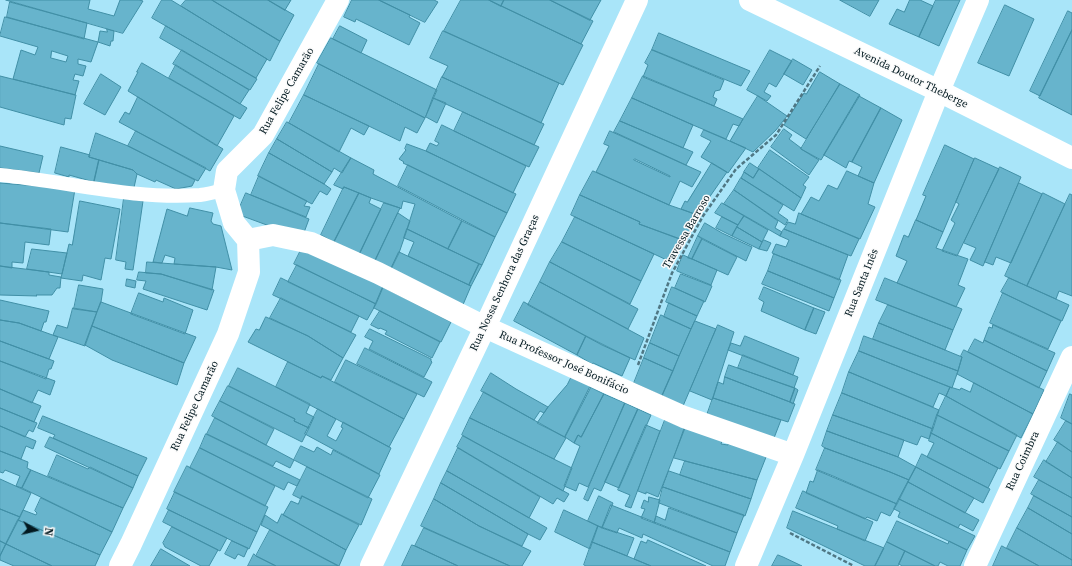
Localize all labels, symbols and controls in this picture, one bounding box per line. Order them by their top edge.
street label: Rua Felipe Camarão [257,45,317,137]
street label: Avenida Doutor Theberge [852,45,970,111]
street label: Travessa Barroso [660,193,714,271]
street label: Rua Nossa Senhora das Graças [468,213,542,353]
street label: Rua Santa Inês [842,247,882,319]
street label: Rua Professor José Bonifácio [497,328,631,398]
street label: Rua Felipe Camarão [168,359,222,453]
street label: Rua Coimbra [1003,429,1043,493]
north arrow [16,510,56,550]
text: N [40,527,56,537]

